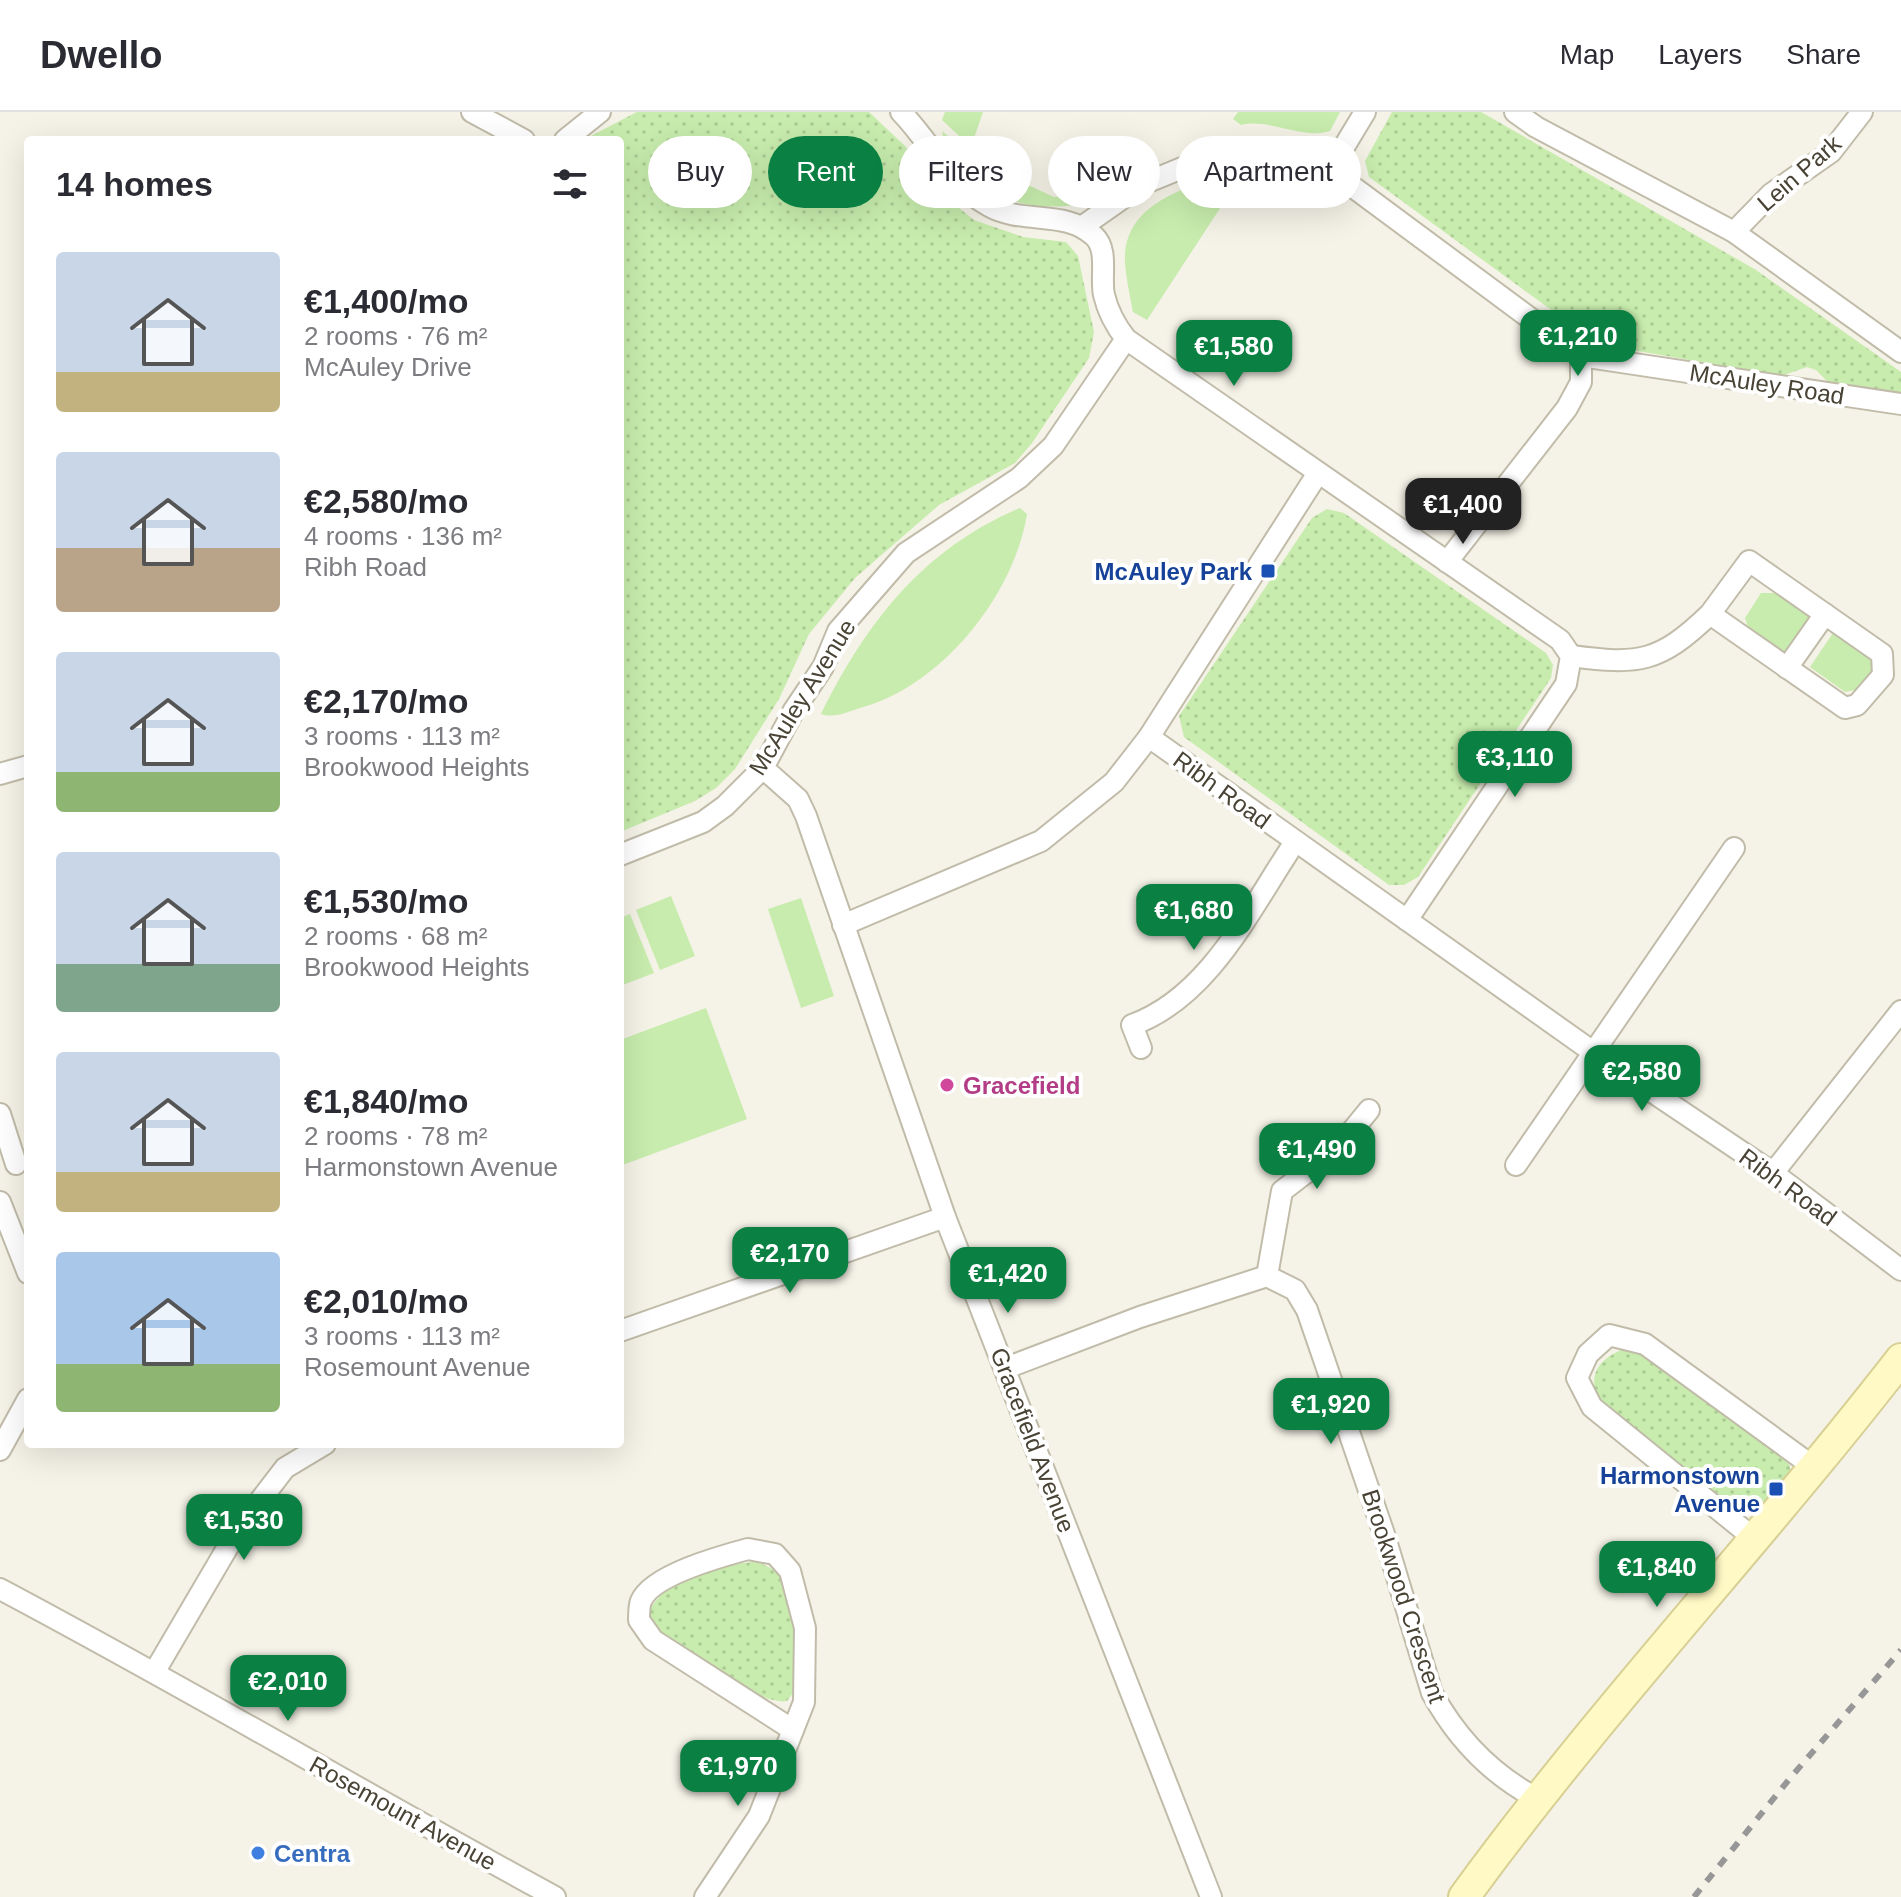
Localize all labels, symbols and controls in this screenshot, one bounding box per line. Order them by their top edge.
text: Dwello [40,34,162,76]
text: Map [1560,39,1614,70]
text: Layers [1658,39,1742,70]
text: Share [1786,39,1861,70]
street label: Lein Park [1752,129,1847,216]
chip: Buy [648,136,752,208]
chip: Rent [768,136,883,208]
chip: Filters [899,136,1032,208]
chip: New [1048,136,1160,208]
chip: Apartment [1176,136,1361,208]
icon: filters [548,162,592,206]
text: 14 homes [56,165,213,203]
text: €1,400/mo [304,282,468,320]
icon: home [120,284,216,380]
pin: €1,210 [1513,310,1643,378]
pin: €1,580 [1169,320,1299,388]
text: 2 rooms · 76 m² [304,321,488,351]
text: €1,210 [1538,321,1618,351]
text: €1,580 [1194,331,1274,361]
text: McAuley Drive [304,352,472,382]
street label: McAuley Road [1688,358,1846,410]
pin: €1,400 [1398,478,1528,546]
text: €2,580/mo [304,482,468,520]
icon: home [120,484,216,580]
text: €1,400 [1423,489,1503,519]
text: 4 rooms · 136 m² [304,521,502,551]
text: Ribh Road [304,552,427,582]
place label: McAuley Park [1095,558,1253,585]
marker: McAuley Park [1259,562,1277,580]
street label: McAuley Avenue [743,614,861,780]
text: €2,170/mo [304,682,468,720]
icon: home [120,684,216,780]
text: 3 rooms · 113 m² [304,721,500,751]
pin: €3,110 [1450,731,1580,799]
text: €3,110 [1476,742,1554,772]
street label: Ribh Road [1168,746,1276,834]
text: Brookwood Heights [304,752,529,782]
text: €1,530/mo [304,882,468,920]
icon: home [120,884,216,980]
pin: €1,680 [1129,884,1259,952]
text: €1,680 [1154,895,1234,925]
text: 2 rooms · 68 m² [304,921,488,951]
text: Brookwood Heights [304,952,529,982]
pin: €2,580 [1577,1045,1707,1113]
text: €2,580 [1602,1056,1682,1086]
place label: Gracefield [963,1072,1080,1099]
marker: Gracefield [938,1076,956,1094]
text: €1,840/mo [304,1082,468,1120]
icon: home [120,1084,216,1180]
text: 2 rooms · 78 m² [304,1121,488,1151]
pin: €1,490 [1252,1123,1382,1191]
text: €1,490 [1277,1134,1357,1164]
street label: Ribh Road [1734,1143,1842,1231]
text: Harmonstown Avenue [304,1152,558,1182]
pin: €2,170 [725,1227,855,1295]
text: €2,170 [750,1238,830,1268]
pin: €1,420 [943,1247,1073,1315]
text: €1,420 [968,1258,1048,1288]
text: €2,010/mo [304,1282,468,1320]
icon: home [120,1284,216,1380]
text: 3 rooms · 113 m² [304,1321,500,1351]
street label: Gracefield Avenue [985,1344,1081,1536]
text: Rosemount Avenue [304,1352,530,1382]
pin: €1,920 [1266,1378,1396,1446]
text: €1,920 [1291,1389,1371,1419]
place label: Harmonstown Avenue [1600,1462,1760,1517]
marker: Harmonstown Avenue [1767,1480,1785,1498]
street label: Brookwood Crescent [1357,1486,1451,1706]
pin: €1,530 [179,1494,309,1562]
text: €1,530 [204,1505,284,1535]
pin: €1,840 [1592,1541,1722,1609]
text: €1,840 [1617,1552,1697,1582]
pin: €2,010 [223,1655,353,1723]
text: €2,010 [248,1666,328,1696]
pin: €1,970 [673,1740,803,1808]
street label: Rosemount Avenue [305,1751,501,1875]
text: €1,970 [698,1751,778,1781]
place label: Centra [274,1840,351,1867]
marker: Centra [249,1844,267,1862]

